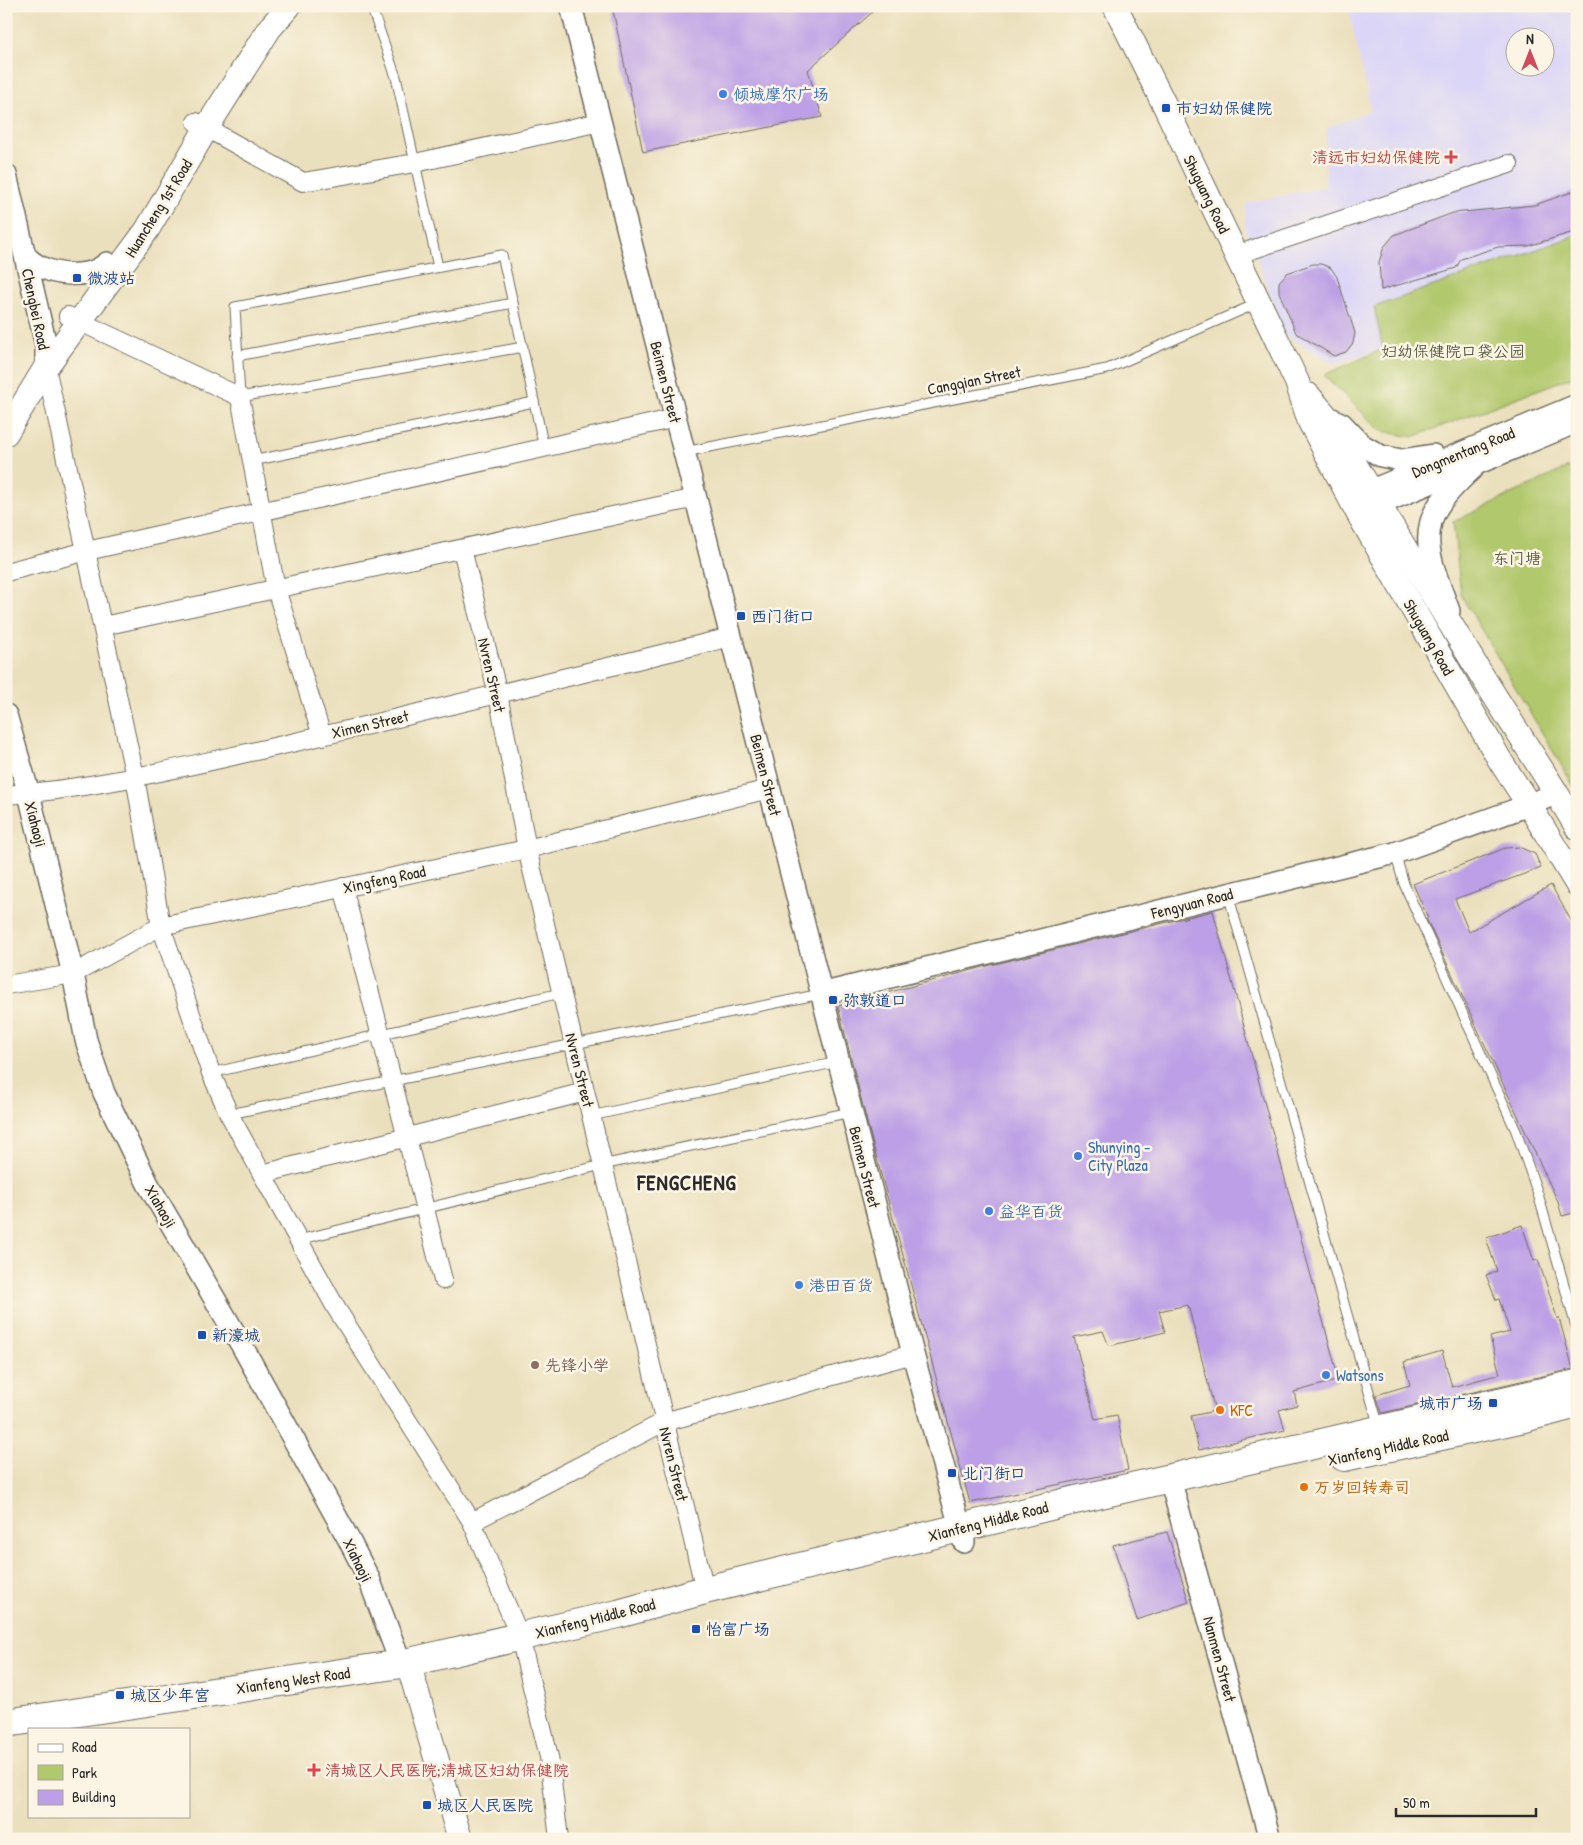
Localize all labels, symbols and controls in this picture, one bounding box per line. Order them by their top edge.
north arrow [1506,28,1556,78]
text: N [1526,29,1534,48]
place label: 倾城摩尔广场 [733,83,829,105]
marker: 倾城摩尔广场 [717,88,729,100]
place label: 市妇幼保健院 [1176,97,1272,119]
marker: 市妇幼保健院 [1160,102,1172,114]
place label: 清远市妇幼保健院 [1312,146,1440,168]
marker: 清远市妇幼保健院 [1444,150,1458,164]
street label: Shuguang Road [1179,151,1235,237]
street label: Huancheng 1st Road [119,155,197,261]
street label: Chengbei Road [17,266,55,352]
place label: 微波站 [87,267,135,289]
marker: 微波站 [71,272,83,284]
street label: Beimen Street [645,339,687,426]
park label: 妇幼保健院口袋公园 [1381,340,1525,362]
street label: Cangqian Street [925,360,1023,400]
street label: Dongmentang Road [1408,421,1518,483]
park label: 东门塘 [1493,547,1541,569]
street label: Shuguang Road [1398,595,1460,679]
place label: 西门街口 [751,605,815,627]
marker: 西门街口 [735,610,747,622]
street label: Nvren Street [473,636,511,715]
street label: Ximen Street [329,704,411,744]
street label: Beimen Street [745,732,787,819]
street label: Xiahaoji [20,799,52,849]
street label: Xingfeng Road [341,860,427,898]
street label: Fengyuan Road [1148,882,1235,924]
place label: 弥敦道口 [843,989,907,1011]
marker: 弥敦道口 [827,994,839,1006]
street label: Nvren Street [560,1031,600,1110]
street label: Beimen Street [844,1124,886,1211]
place label: Shunying - City Plaza [1088,1136,1151,1176]
marker: Shunying - City Plaza [1072,1150,1084,1162]
district label: FENGCHENG [636,1168,737,1197]
street label: Xiahaoji [140,1180,182,1232]
place label: 益华百货 [999,1200,1063,1222]
marker: 益华百货 [983,1205,995,1217]
place label: 港田百货 [809,1274,873,1296]
marker: 港田百货 [793,1279,805,1291]
place label: 新濠城 [212,1324,260,1346]
marker: 新濠城 [196,1329,208,1341]
place label: 先锋小学 [545,1354,609,1376]
marker: 先锋小学 [529,1359,541,1371]
place label: Watsons [1336,1364,1384,1386]
marker: Watsons [1320,1369,1332,1381]
place label: 城市广场 [1419,1392,1483,1414]
marker: 城市广场 [1487,1397,1499,1409]
place label: KFC [1230,1399,1253,1421]
marker: KFC [1214,1404,1226,1416]
street label: Xianfeng Middle Road [1326,1423,1450,1471]
street label: Nvren Street [654,1425,694,1504]
place label: 北门街口 [962,1462,1026,1484]
marker: 北门街口 [946,1467,958,1479]
place label: 万岁回转寿司 [1314,1476,1410,1498]
marker: 万岁回转寿司 [1298,1481,1310,1493]
street label: Xianfeng Middle Road [926,1495,1050,1547]
street label: Xiahaoji [338,1534,378,1586]
street label: Xianfeng Middle Road [533,1592,657,1644]
street label: Nanmen Street [1198,1614,1242,1705]
place label: 怡富广场 [706,1618,770,1640]
marker: 怡富广场 [690,1623,702,1635]
street label: Xianfeng West Road [235,1661,351,1699]
place label: 城区少年宫 [130,1684,210,1706]
marker: 城区少年宫 [114,1689,126,1701]
legend [28,1728,190,1818]
text: Road [72,1736,97,1757]
place label: 清城区人民医院;清城区妇幼保健院 [325,1759,569,1781]
text: Park [72,1762,97,1783]
marker: 清城区人民医院;清城区妇幼保健院 [307,1763,321,1777]
scale bar [1396,1785,1536,1817]
text: Building [72,1786,116,1807]
text: 50 m [1403,1792,1430,1813]
place label: 城区人民医院 [437,1794,533,1816]
marker: 城区人民医院 [421,1799,433,1811]

